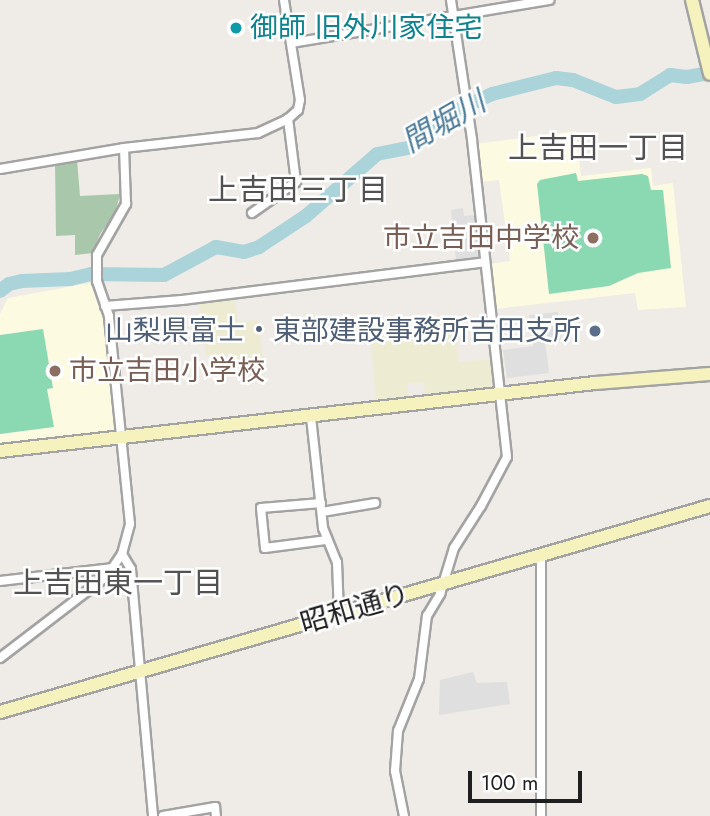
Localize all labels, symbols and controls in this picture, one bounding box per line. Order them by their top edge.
place label: 御師 旧外川家住宅 [250,11,482,45]
marker: 御師 旧外川家住宅 [228,20,244,36]
water label: 間堀川 [396,84,492,160]
district label: 上吉田一丁目 [508,130,688,166]
district label: 上吉田三丁目 [208,172,388,208]
place label: 市立吉田中学校 [383,221,579,255]
marker: 市立吉田中学校 [585,230,601,246]
place label: 山梨県富士・東部建設事務所吉田支所 [105,314,581,348]
marker: 山梨県富士・東部建設事務所吉田支所 [587,323,603,339]
place label: 市立吉田小学校 [69,354,265,388]
marker: 市立吉田小学校 [47,363,63,379]
district label: 上吉田東一丁目 [13,565,223,601]
street label: 昭和通り [297,577,413,641]
scale bar [472,756,586,800]
text: 100 m [481,768,538,798]

